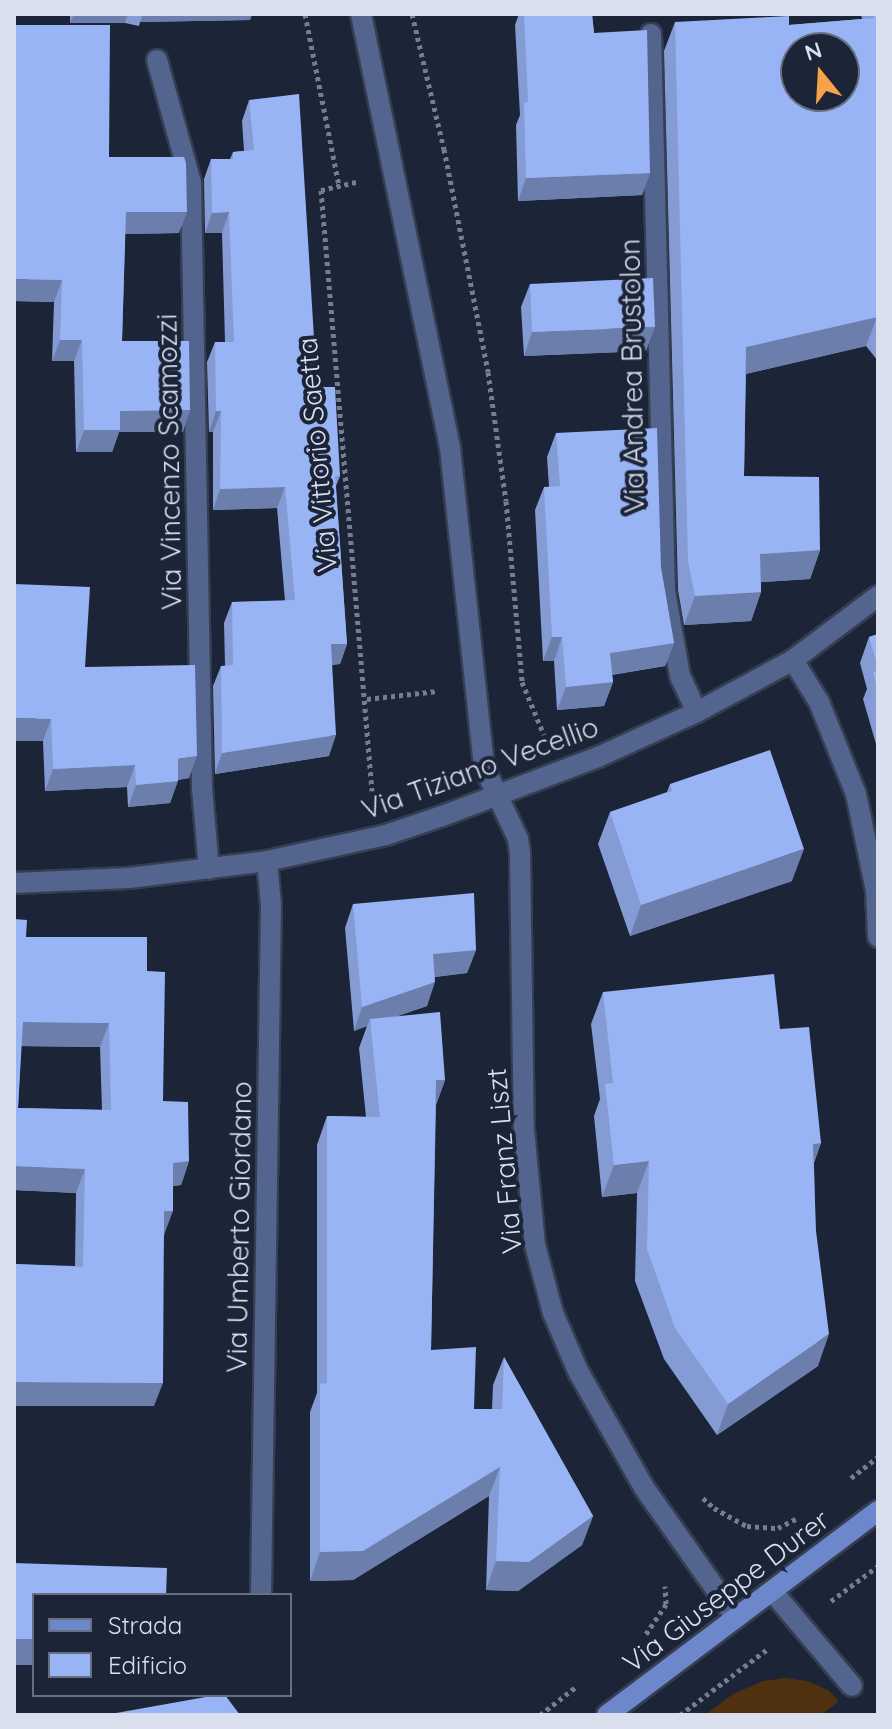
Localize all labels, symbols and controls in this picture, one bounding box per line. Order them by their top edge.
north arrow [780,32,860,112]
text: N [801,35,825,67]
street label: Via Andrea Brustolon [613,238,651,514]
street label: Via Vincenzo Scamozzi [150,314,188,610]
street label: Via Vittorio Saetta [290,336,344,574]
street label: Via Tiziano Vecellio [357,710,603,826]
street label: Via Franz Liszt [479,1067,529,1255]
street label: Via Umberto Giordano [220,1081,258,1373]
street label: Via Giuseppe Durer [616,1502,836,1680]
legend [32,1593,292,1697]
text: Strada [108,1610,182,1640]
text: Edificio [108,1650,187,1680]

